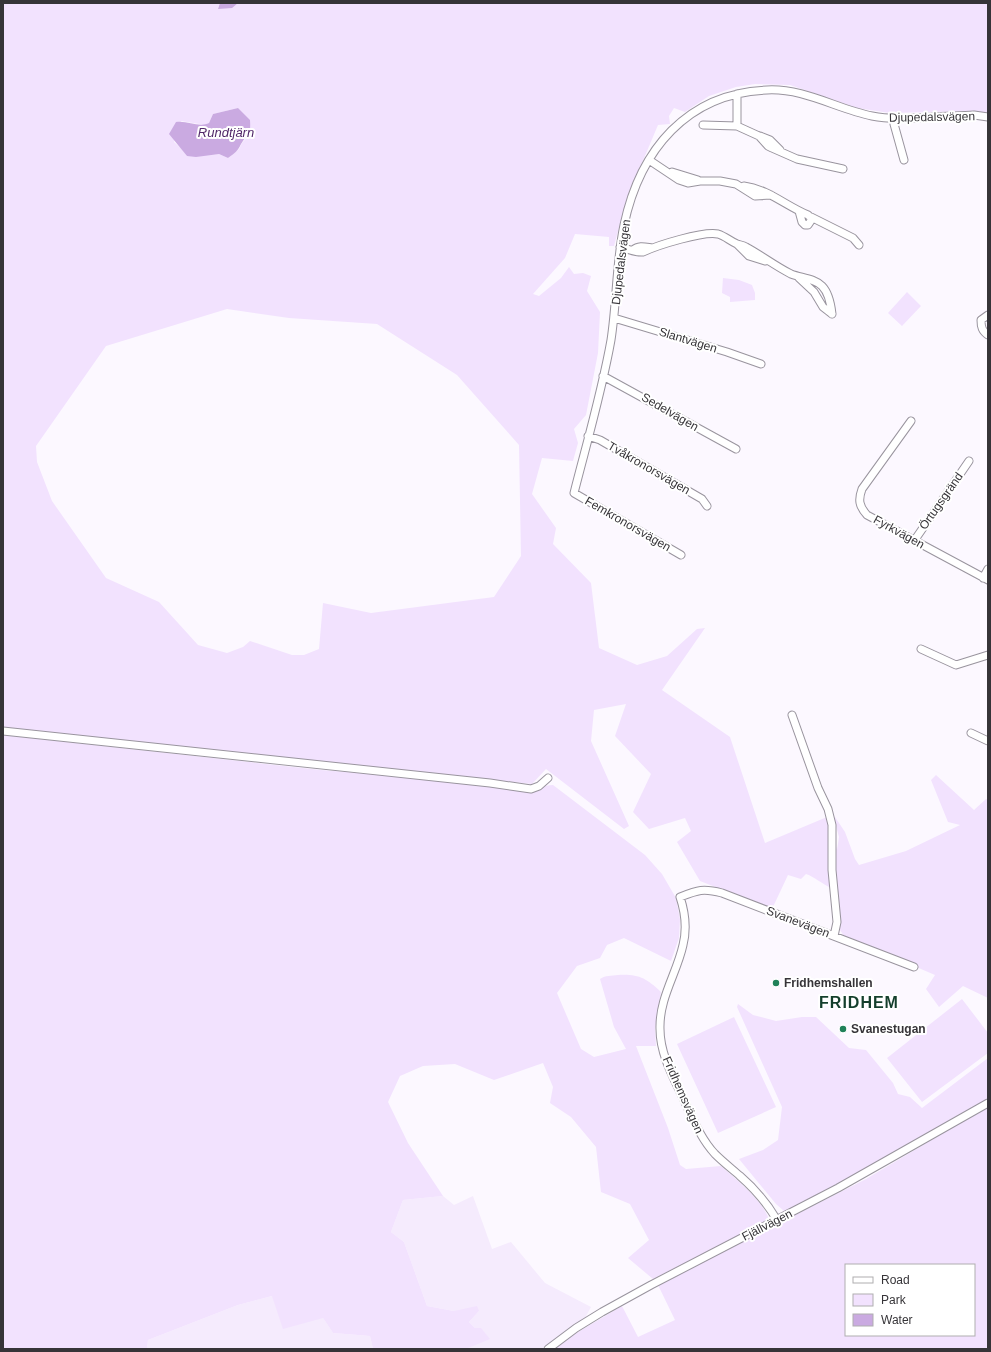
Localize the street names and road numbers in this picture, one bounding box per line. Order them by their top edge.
street label: Djupedalsvägen [889,109,975,125]
street label: Djupedalsvägen [609,218,633,306]
street label: Slantvägen [657,325,719,355]
street label: Sedelvägen [639,390,701,434]
street label: Tvåkronorsvägen [605,439,693,497]
street label: Örtugsgränd [916,470,966,532]
street label: Femkronorsvägen [583,494,673,554]
street label: Fyrkvägen [871,512,927,552]
street label: Svanevägen [764,904,832,940]
street label: Fridhemsvägen [660,1054,706,1136]
street label: Fjällvägen [739,1206,795,1244]

